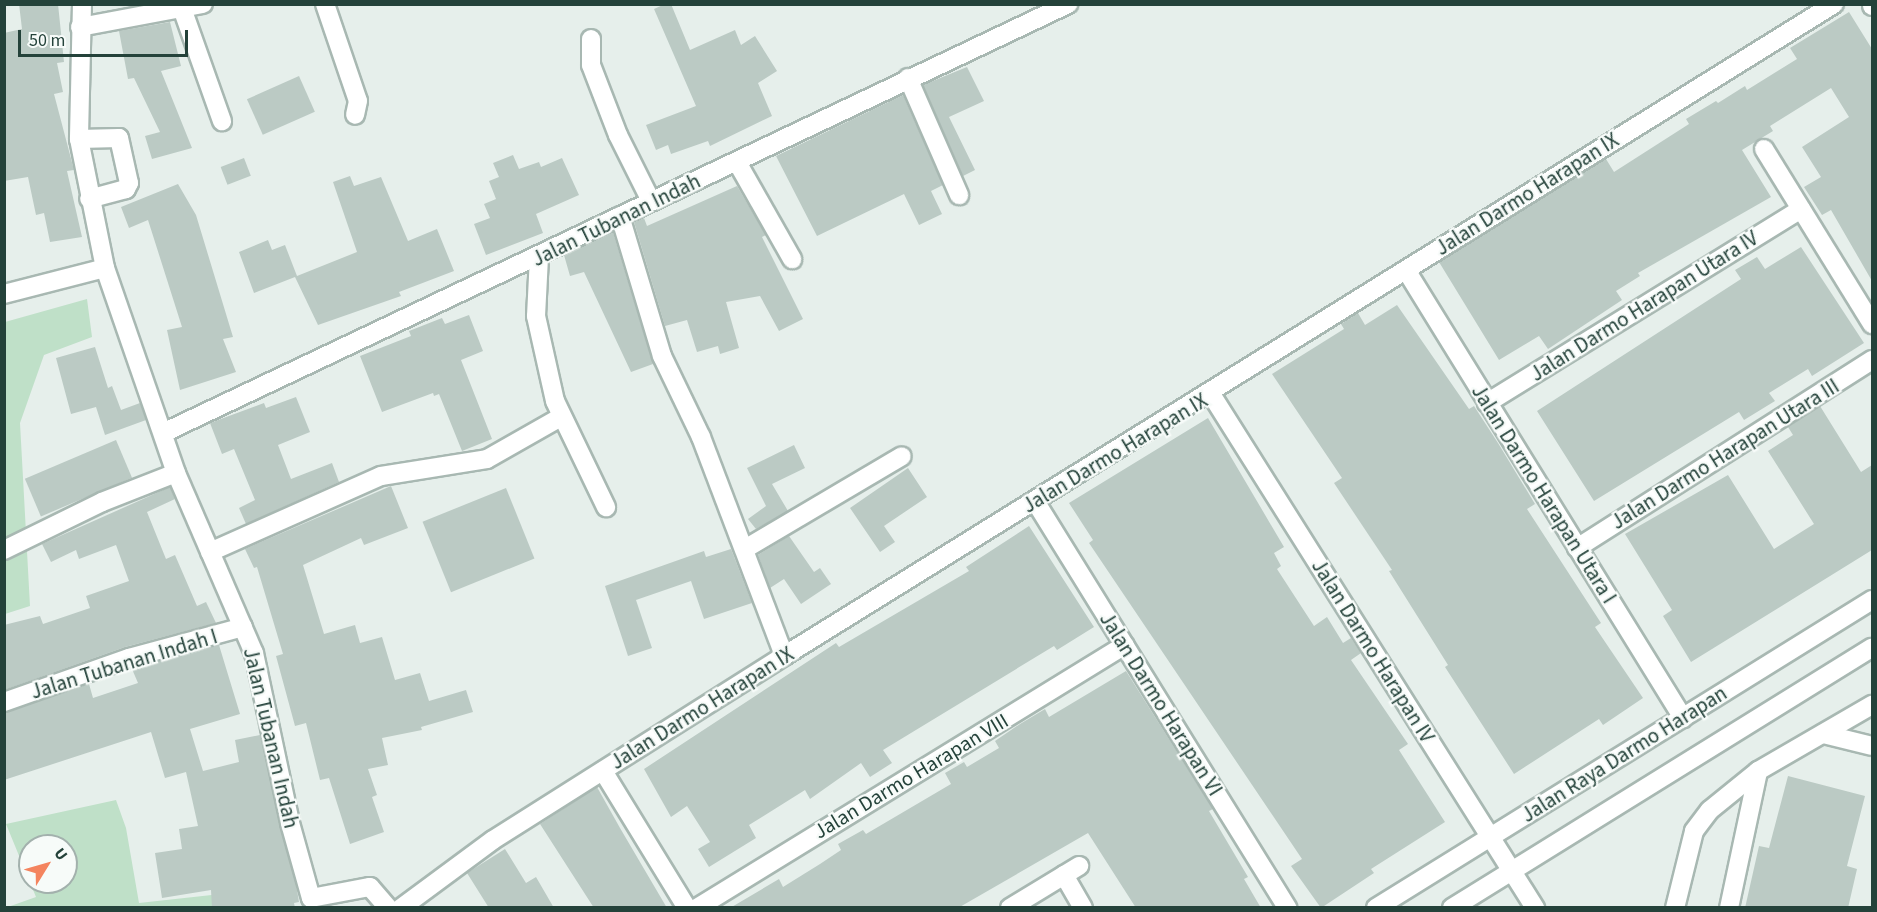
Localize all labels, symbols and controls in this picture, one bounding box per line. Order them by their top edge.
scale bar [21,18,190,56]
text: 50 m [29,28,65,53]
street label: Jalan Darmo Harapan IX [1431,127,1623,261]
street label: Jalan Tubanan Indah [528,168,704,272]
street label: Jalan Darmo Harapan Utara IV [1525,225,1763,387]
street label: Jalan Darmo Harapan Utara III [1606,373,1844,535]
street label: Jalan Darmo Harapan Utara I [1466,380,1622,608]
street label: Jalan Darmo Harapan IX [1018,388,1212,518]
street label: Jalan Darmo Harapan IV [1306,555,1440,747]
street label: Jalan Darmo Harapan VI [1094,608,1228,800]
street label: Jalan Tubanan Indah I [28,624,220,704]
street label: Jalan Darmo Harapan IX [606,641,798,775]
street label: Jalan Tubanan Indah [238,645,304,831]
street label: Jalan Raya Darmo Harapan [1517,680,1731,828]
street label: Jalan Darmo Harapan VIII [809,708,1013,844]
north arrow [18,834,78,894]
text: U [49,843,73,865]

